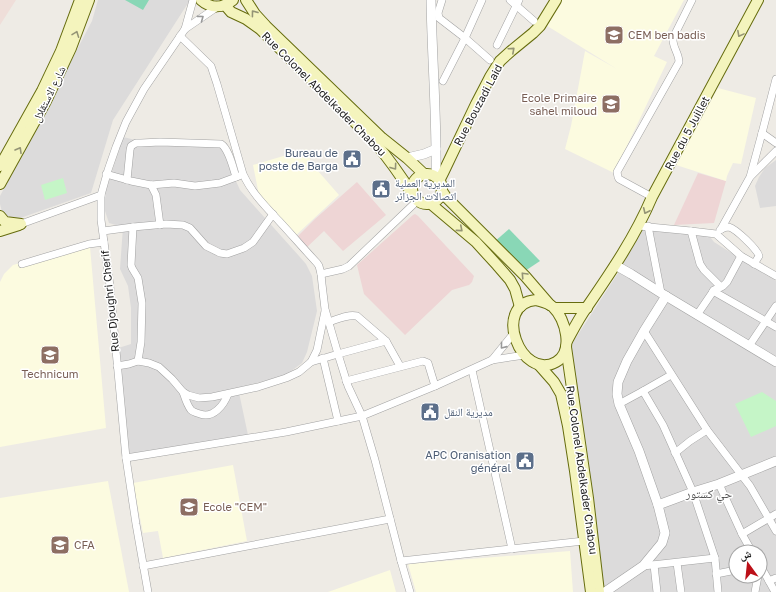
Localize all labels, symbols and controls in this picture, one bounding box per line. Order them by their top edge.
one-way arrow [252,10,259,17]
one-way arrow [197,15,204,23]
school or university icon: CEM ben badis [603,24,625,46]
place label: CEM ben badis [628,28,706,41]
street label: Rue Colonel Abdelkader Chabou [260,29,389,158]
one-way arrow [72,30,80,37]
one-way arrow [737,30,744,37]
one-way arrow [507,47,515,55]
street label: Rue Bouzadi Laid [451,62,504,148]
street label: شارع الاستقلال [29,64,69,124]
place label: Ecole Primaire sahel miloud [521,91,597,117]
school or university icon: Ecole Primaire sahel miloud [600,93,622,115]
street label: Rue du 5 Juillet [662,94,711,172]
place label: Bureau de poste de Barga [259,146,338,172]
one-way arrow [15,147,22,154]
public building icon: Bureau de poste de Barga [341,148,363,170]
one-way arrow [389,162,396,169]
place label: المديرية العملية اتصالات الجزائر [394,176,456,202]
public building icon: المديرية العملية اتصالات الجزائر [370,178,392,200]
one-way arrow [643,207,651,214]
one-way arrow [456,224,463,231]
street label: Rue Djoughri Cherif [98,249,121,353]
one-way arrow [521,272,529,280]
one-way arrow [501,342,508,349]
school or university icon: Technicum [39,344,61,366]
place label: Technicum [21,367,79,380]
street label: Rue Colonel Abdelkader Chabou [564,385,601,555]
public building icon: مديرية النقل [419,401,441,423]
place label: مديرية النقل [444,405,493,419]
place label: APC Oranisation général [425,448,511,474]
public building icon: APC Oranisation général [514,450,536,472]
district label: حي كستور [685,486,733,504]
school or university icon: Ecole "CEM" [178,496,200,518]
place label: Ecole "CEM" [203,500,267,513]
school or university icon: CFA [49,534,71,556]
place label: CFA [74,538,95,551]
north arrow [728,544,768,584]
text: ش [738,546,753,564]

